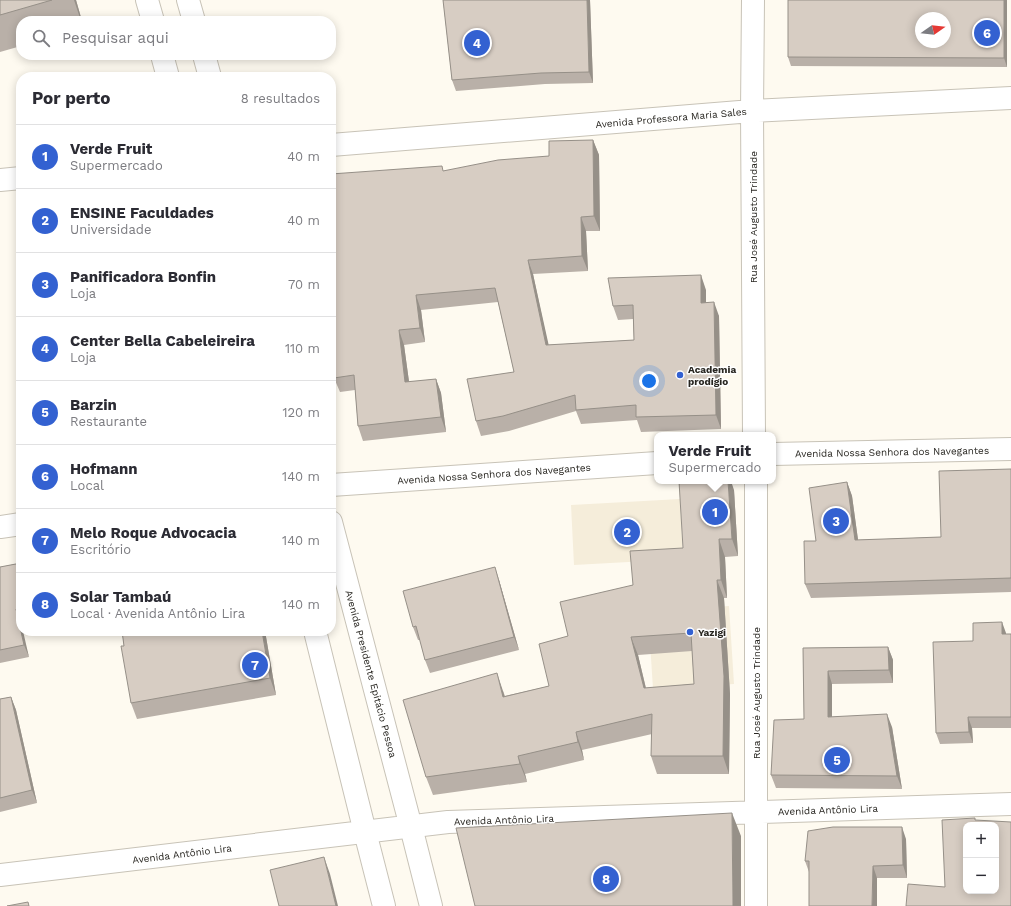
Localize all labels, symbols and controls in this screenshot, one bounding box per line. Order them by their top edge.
north arrow [915,12,951,48]
search box [16,16,336,60]
pin: 6 [974,18,1000,48]
icon: search [30,27,52,49]
pin: 4 [464,28,490,58]
text: Pesquisar aqui [62,29,169,47]
text: Por perto [32,88,110,108]
text: 8 resultados [241,91,320,106]
street label: Avenida Professora Maria Sales [595,106,747,130]
text: Verde Fruit [70,140,152,158]
text: 1 [42,149,48,164]
text: 40 m [287,149,320,164]
street label: Rua José Augusto Trindade [748,151,759,283]
text: Supermercado [70,158,163,173]
text: ENSINE Faculdades [70,204,214,222]
text: 2 [41,213,49,228]
text: 40 m [287,213,320,228]
text: Universidade [70,222,151,237]
text: Panificadora Bonfin [70,268,216,286]
text: 3 [41,277,49,292]
text: 70 m [288,277,320,292]
text: Loja [70,286,96,301]
text: Center Bella Cabeleireira [70,332,255,350]
text: 4 [41,341,49,356]
text: 110 m [285,341,320,356]
text: Loja [70,350,96,365]
place label: Academia prodígio [688,364,736,387]
marker: Academia prodígio [675,370,685,380]
your location [639,371,659,391]
text: Barzin [70,396,117,414]
text: 5 [41,405,49,420]
text: 120 m [282,405,320,420]
text: Restaurante [70,414,147,429]
popup [654,432,776,484]
text: Verde Fruit [669,442,751,460]
street label: Avenida Nossa Senhora dos Navegantes [795,445,989,459]
text: Hofmann [70,460,138,478]
text: Supermercado [669,460,761,475]
street label: Avenida Nossa Senhora dos Navegantes [397,462,591,486]
text: 6 [41,469,49,484]
text: 140 m [282,469,320,484]
text: Local [70,478,104,493]
pin: 1 [702,497,728,527]
pin: 3 [823,506,849,536]
pin: 2 [614,517,640,547]
text: Melo Roque Advocacia [70,524,236,542]
text: 7 [41,533,49,548]
text: 140 m [282,533,320,548]
text: Escritório [70,542,131,557]
text: Solar Tambaú [70,588,171,606]
street label: Avenida Presidente Epitácio Pessoa [343,589,399,759]
text: 8 [41,597,49,612]
text: 140 m [282,597,320,612]
text: Local · Avenida Antônio Lira [70,606,245,621]
marker: Yazigi [685,627,695,637]
place label: Yazigi [698,627,726,638]
street label: Rua José Augusto Trindade [751,627,762,759]
pin: 7 [242,650,268,680]
pin: 5 [824,745,850,775]
street label: Avenida Antônio Lira [778,803,879,817]
street label: Avenida Antônio Lira [454,813,555,827]
map controls [963,822,999,894]
button: + [963,822,999,858]
street label: Avenida Antônio Lira [132,842,233,866]
button: − [963,858,999,894]
pin: 8 [593,864,619,894]

